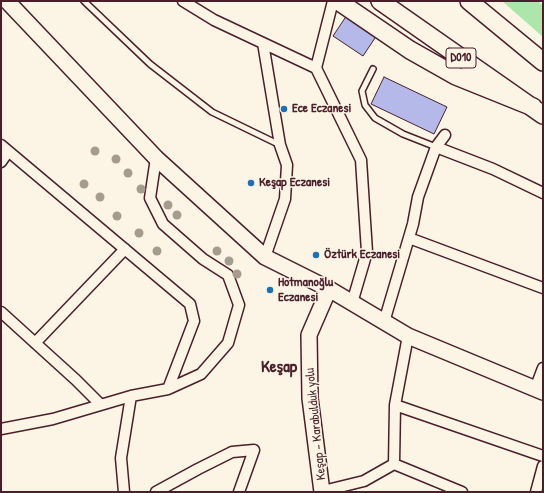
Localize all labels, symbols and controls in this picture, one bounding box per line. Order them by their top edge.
road number: D010 [446,48,476,68]
place label: Ece Eczanesi [292,101,351,117]
marker: Ece Eczanesi [279,104,289,114]
place label: Keşap Eczanesi [259,175,330,191]
marker: Keşap Eczanesi [246,178,256,188]
place label: Öztürk Eczanesi [324,247,400,263]
marker: Öztürk Eczanesi [311,250,321,260]
place label: Hotmanoğlu Eczanesi [278,275,333,306]
marker: Hotmanoğlu Eczanesi [265,285,275,295]
district label: Keşap [261,357,297,377]
street label: Keşap - Karabulduk yolu [302,367,330,481]

